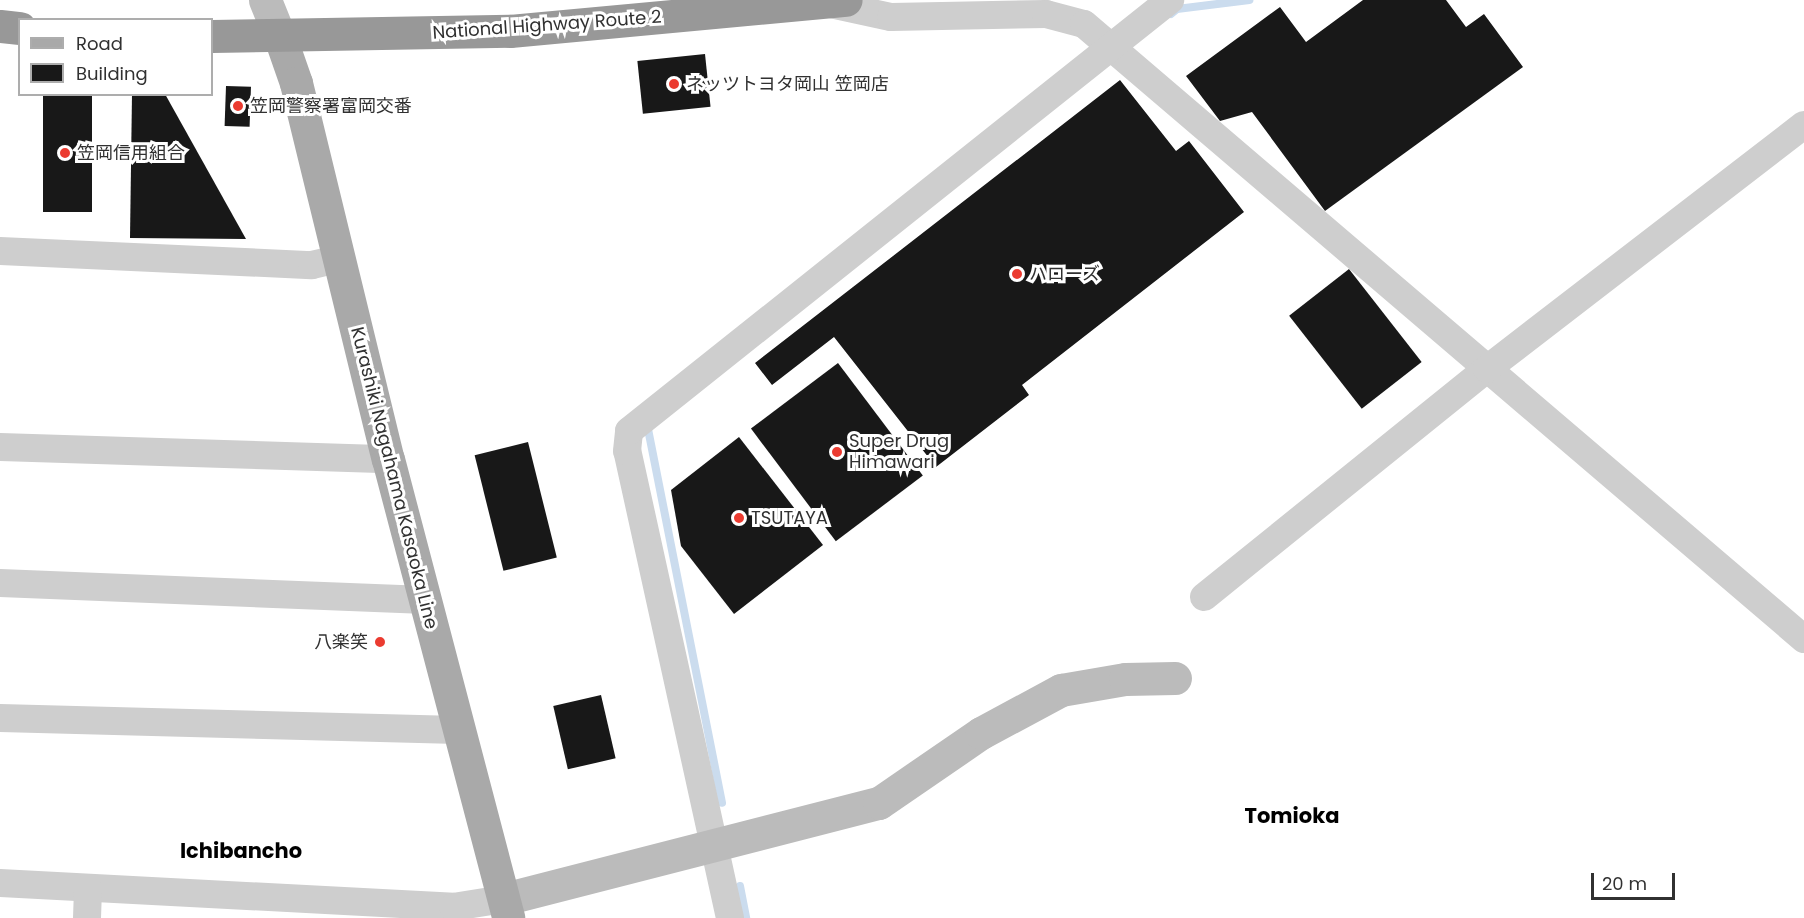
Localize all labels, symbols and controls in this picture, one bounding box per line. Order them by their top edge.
street label: National Highway Route 2 [432,6,662,44]
legend [18,18,213,96]
text: Road [76,31,123,56]
text: Building [76,61,148,86]
place label: ネッツトヨタ岡山 笠岡店 [686,73,889,95]
marker: ネッツトヨタ岡山 笠岡店 [667,77,681,91]
place label: 笠岡警察署富岡交番 [250,95,412,117]
marker: 笠岡警察署富岡交番 [231,99,245,113]
place label: 笠岡信用組合 [77,142,185,164]
marker: 笠岡信用組合 [58,146,72,160]
place label: ハローズ [1029,263,1101,285]
marker: ハローズ [1010,267,1024,281]
street label: Kurashiki Nagahama Kasaoka Line [346,325,442,631]
place label: Super Drug Himawari [849,431,949,474]
marker: Super Drug Himawari [830,445,844,459]
place label: TSUTAYA [751,507,828,529]
marker: TSUTAYA [732,511,746,525]
place label: 八楽笑 [314,631,368,653]
marker: 八楽笑 [373,635,387,649]
district label: Tomioka [1245,803,1339,829]
district label: Ichibancho [180,838,302,864]
scale bar [1594,861,1678,899]
text: 20 m [1602,871,1647,896]

